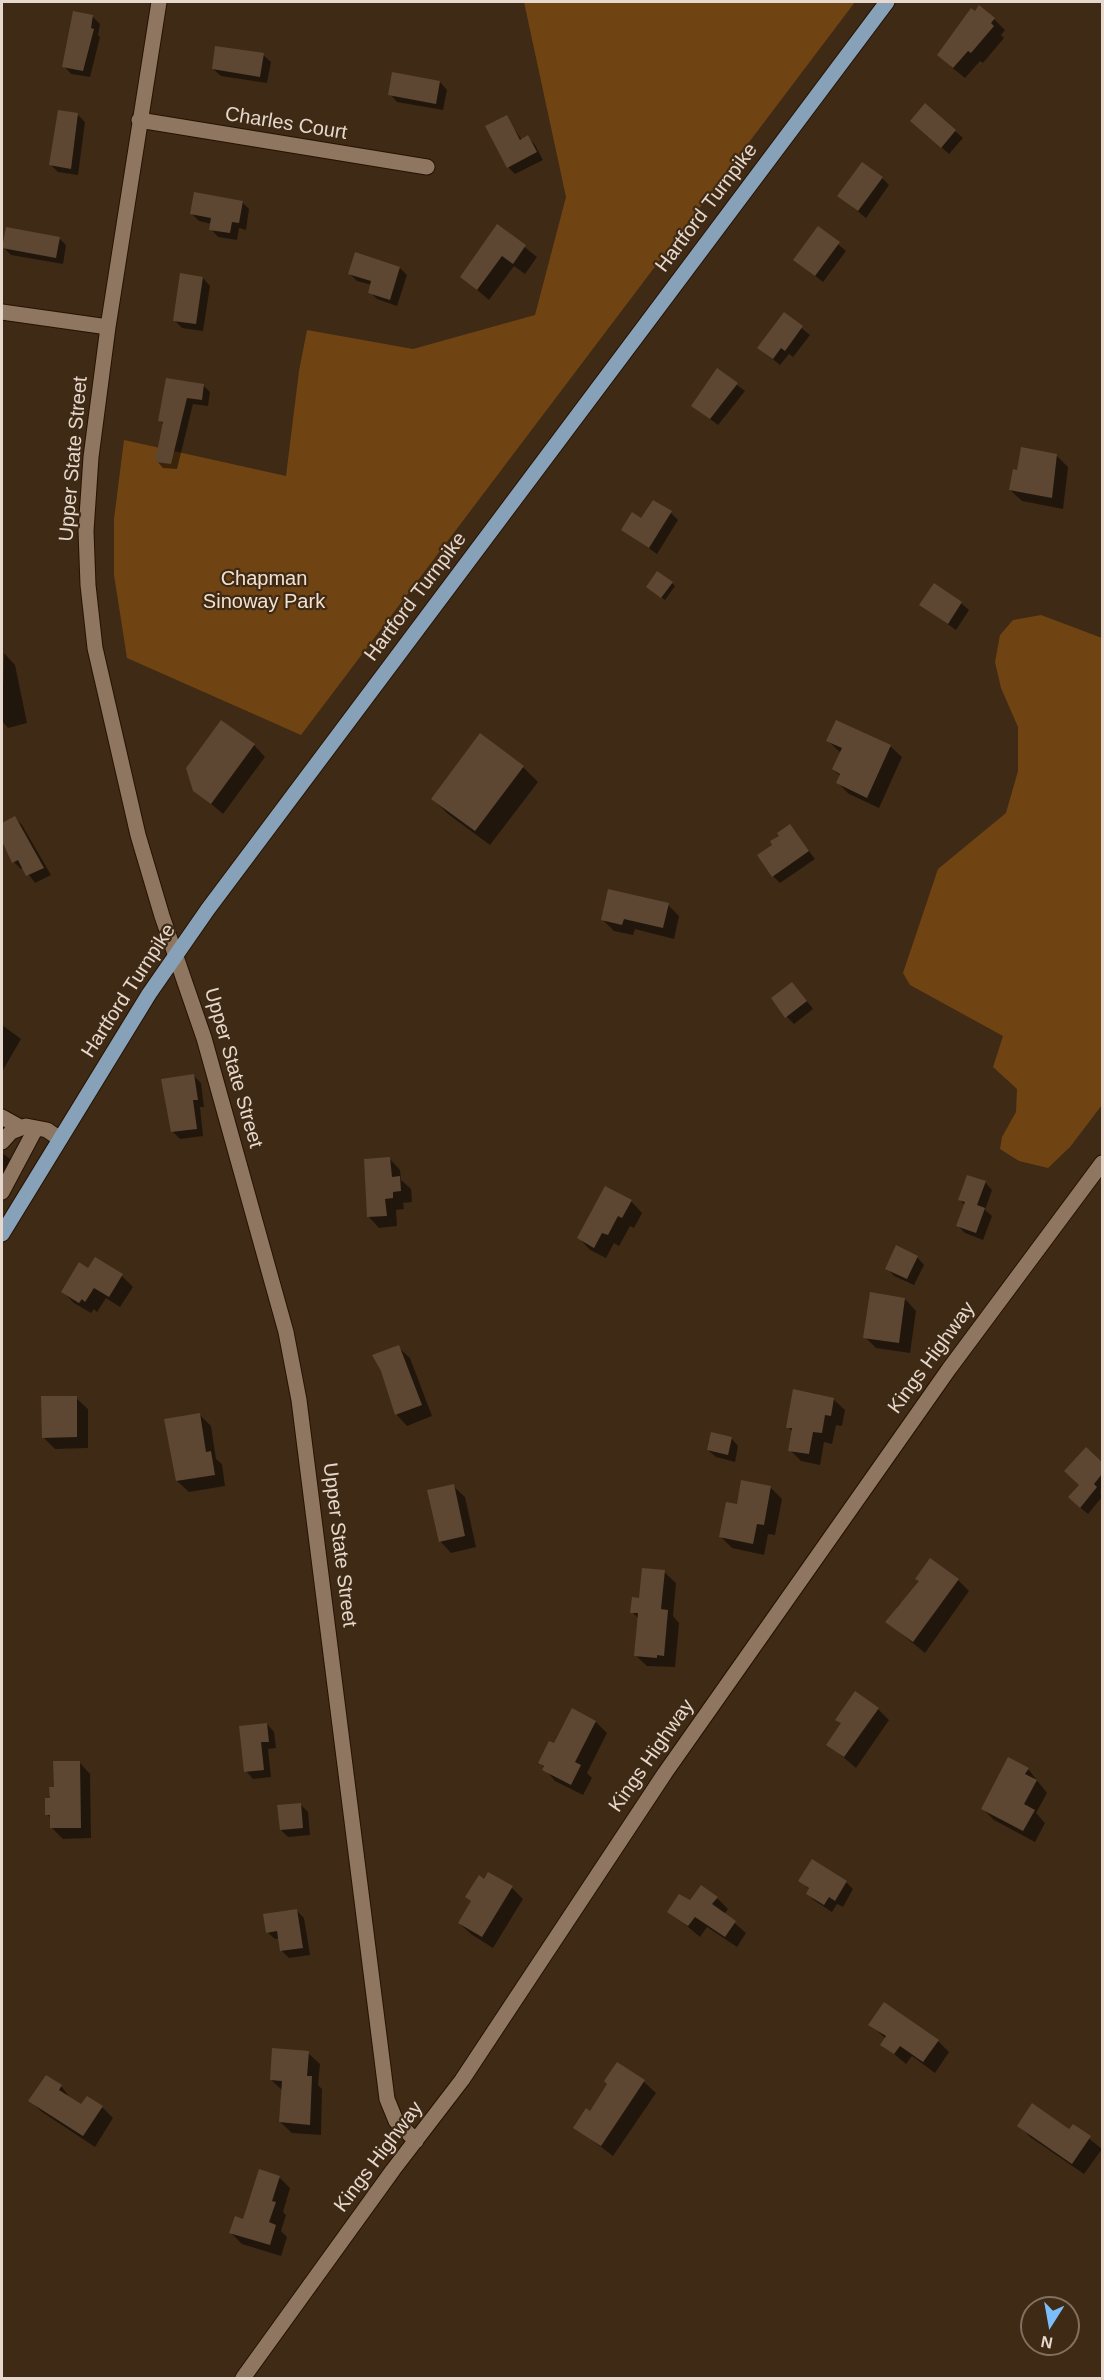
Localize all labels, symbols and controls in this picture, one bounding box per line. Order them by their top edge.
street label: Charles Court [223,102,349,146]
street label: Hartford Turnpike [651,139,763,277]
street label: Upper State Street [55,375,93,543]
street label: Hartford Turnpike [360,528,472,666]
park label: Chapman Sinoway Park [203,567,325,614]
street label: Hartford Turnpike [77,920,181,1062]
street label: Upper State Street [199,985,267,1151]
street label: Kings Highway [883,1297,981,1419]
street label: Upper State Street [317,1461,361,1629]
street label: Kings Highway [604,1695,700,1817]
street label: Kings Highway [330,2097,428,2217]
north arrow [1020,2296,1080,2356]
text: N [1040,2333,1054,2352]

